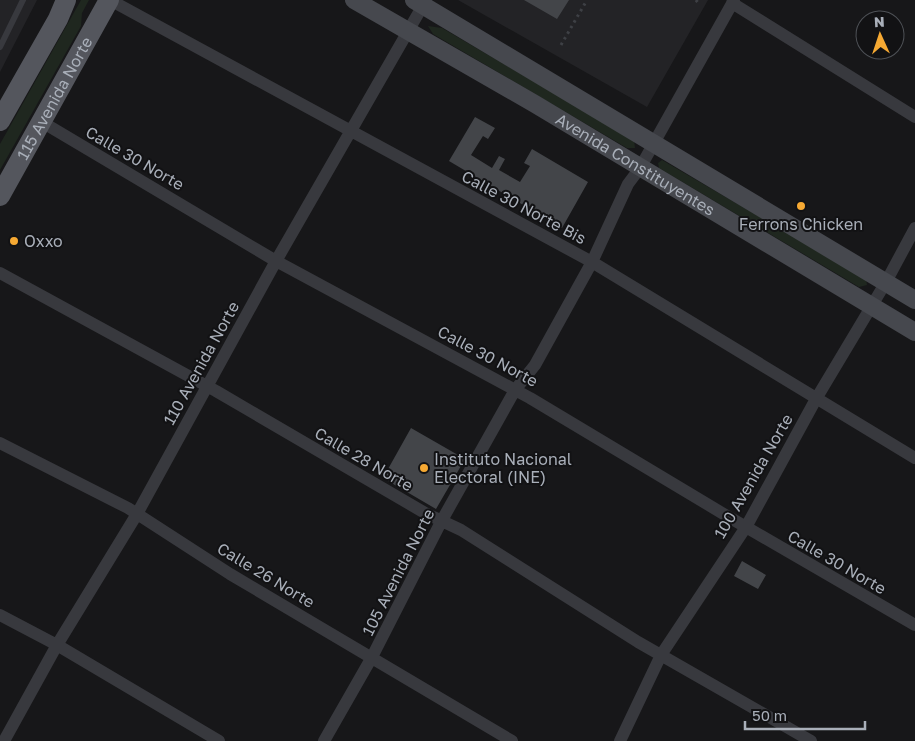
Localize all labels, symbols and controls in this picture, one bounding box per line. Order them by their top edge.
north arrow [855,10,905,60]
text: N [874,13,885,30]
street label: 115 Avenida Norte [12,33,97,163]
street label: Avenida Constituyentes [552,109,719,220]
street label: Calle 30 Norte [82,122,188,194]
street label: Calle 30 Norte Bis [458,166,590,248]
marker: Ferrons Chicken [795,200,807,212]
place label: Ferrons Chicken [739,214,863,234]
place label: Oxxo [24,231,63,251]
marker: Oxxo [8,235,20,247]
street label: 110 Avenida Norte [159,298,243,428]
street label: Calle 30 Norte [434,321,542,391]
street label: 100 Avenida Norte [709,410,797,542]
street label: Calle 28 Norte [311,423,417,495]
place label: Instituto Nacional Electoral (INE) [434,449,572,487]
marker: Instituto Nacional Electoral (INE) [418,462,430,474]
street label: 105 Avenida Norte [357,505,439,639]
street label: Calle 30 Norte [784,526,890,598]
street label: Calle 26 Norte [214,538,318,612]
scale bar [745,698,865,730]
text: 50 m [752,706,787,724]

